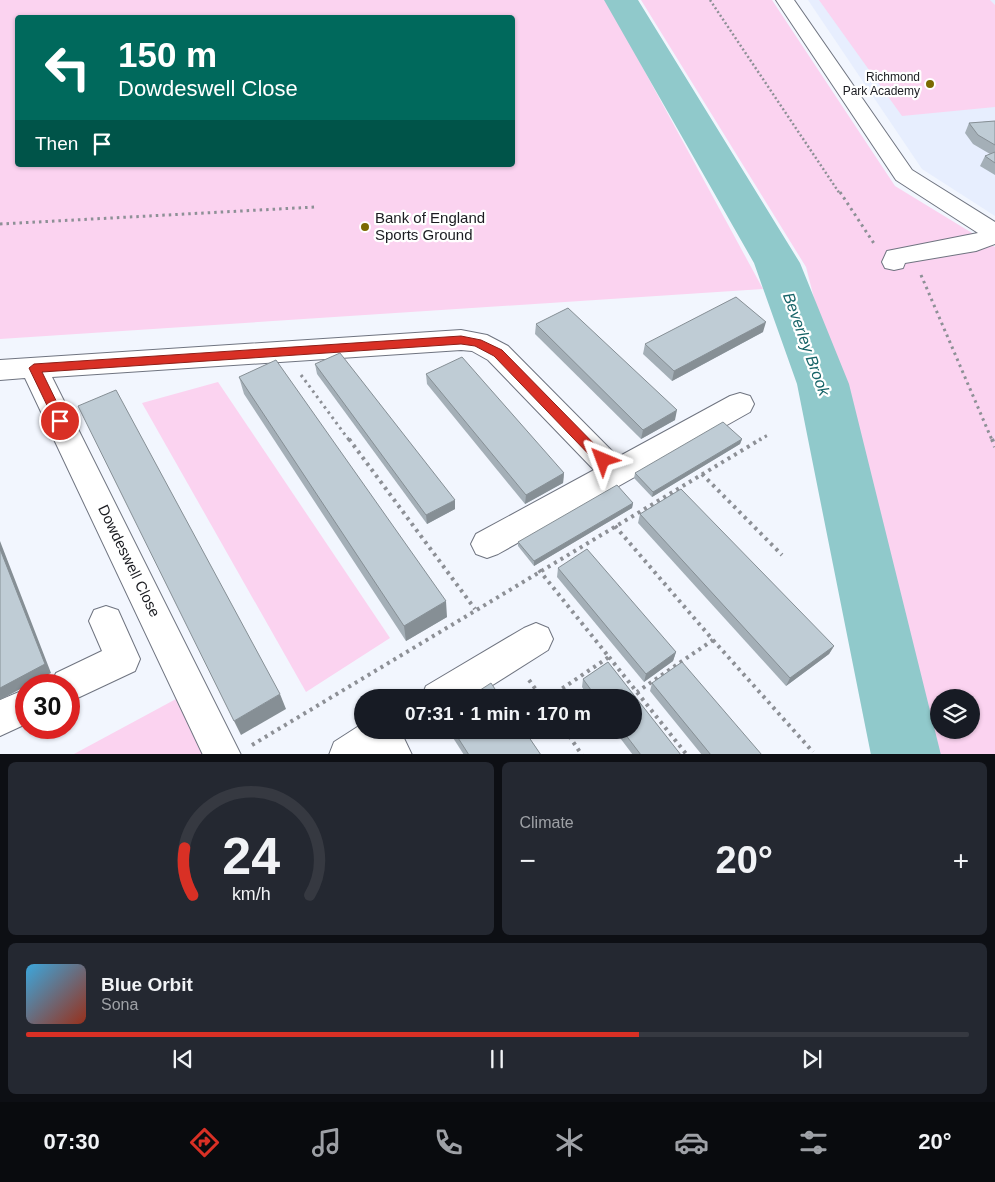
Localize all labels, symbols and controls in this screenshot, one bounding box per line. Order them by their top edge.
icon: left [35,35,100,100]
text: 150 m [118,35,217,74]
place label: Richmond Park Academy [843,70,920,98]
text: Dowdeswell Close [118,76,298,101]
marker: Richmond Park Academy [924,78,936,90]
icon: arrive [88,130,116,158]
text: Then [35,133,78,154]
place label: Bank of England Sports Ground [375,209,485,243]
marker: Bank of England Sports Ground [359,221,371,233]
water label: Beverley Brook [780,290,833,399]
pin [39,400,81,442]
icon: arrive [46,407,74,435]
position arrow [576,433,628,485]
street label: Dowdeswell Close [95,502,164,620]
speed limit sign: 30 [15,674,80,739]
map controls [930,689,980,739]
button: layers [930,689,980,739]
text: 07:31 · 1 min · 170 m [405,703,591,724]
text: Climate [520,814,574,831]
text: 24 [222,827,280,885]
text: 20° [716,839,773,881]
text: − [520,845,536,876]
text: + [953,845,969,876]
text: km/h [231,884,270,904]
text: Blue Orbit [101,974,193,995]
text: Sona [101,996,138,1013]
icon: previous [169,1045,197,1073]
icon: pause [483,1045,511,1073]
icon: next [798,1045,826,1073]
icon: directions [187,1125,222,1160]
icon: music [309,1125,344,1160]
icon: phone [431,1125,466,1160]
icon: climate [552,1125,587,1160]
icon: car [674,1125,709,1160]
icon: filters [796,1125,831,1160]
text: 07:30 [43,1129,100,1154]
text: 20° [918,1129,951,1154]

